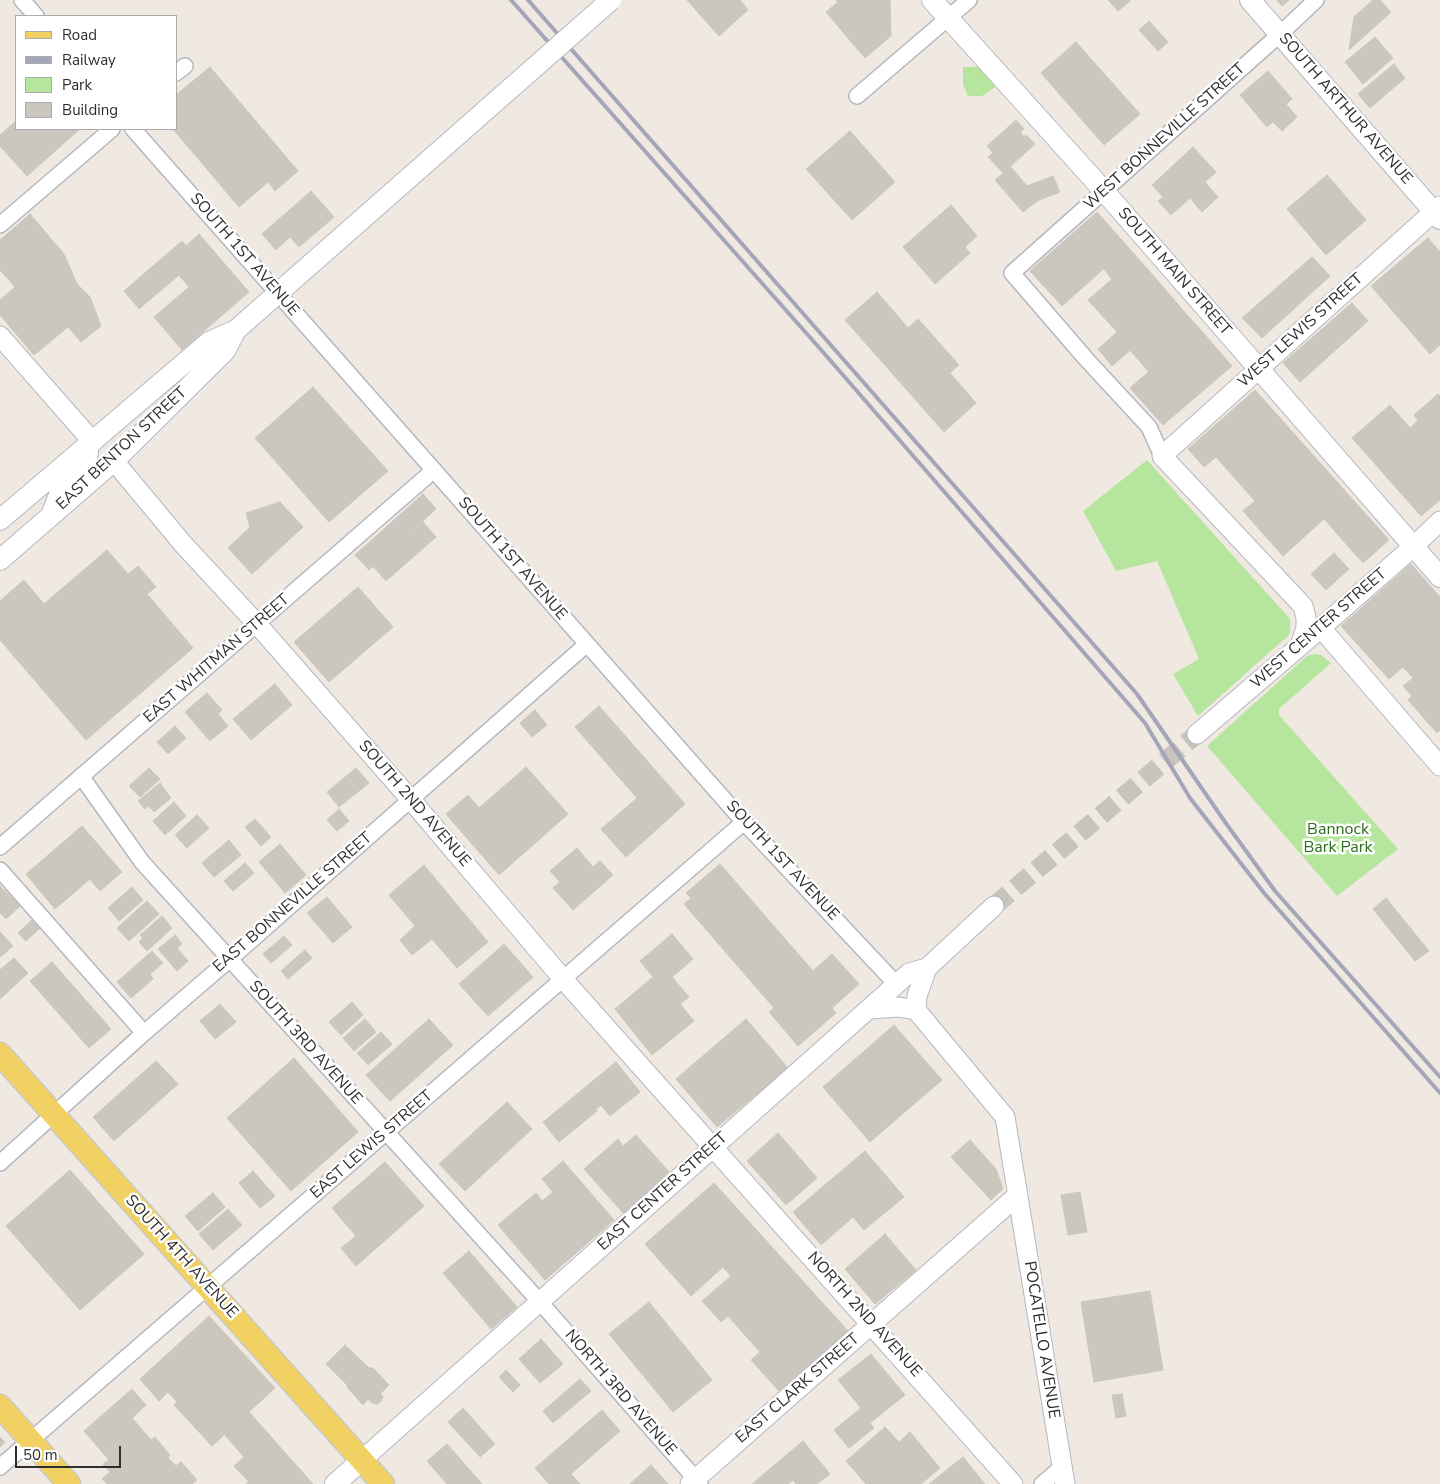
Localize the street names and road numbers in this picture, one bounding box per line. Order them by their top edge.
street label: SOUTH ARTHUR AVENUE [1274,30,1416,188]
street label: WEST BONNEVILLE STREET [1081,60,1249,214]
street label: SOUTH 1ST AVENUE [185,190,303,320]
street label: SOUTH MAIN STREET [1113,204,1235,340]
street label: WEST LEWIS STREET [1234,270,1368,392]
street label: EAST BENTON STREET [53,384,191,514]
street label: SOUTH 1ST AVENUE [453,494,571,624]
street label: WEST CENTER STREET [1247,565,1391,693]
street label: EAST WHITMAN STREET [140,590,294,728]
street label: SOUTH 2ND AVENUE [354,737,474,871]
street label: SOUTH 1ST AVENUE [722,797,842,925]
street label: EAST BONNEVILLE STREET [210,829,376,977]
street label: SOUTH 3RD AVENUE [244,977,366,1109]
street label: EAST LEWIS STREET [307,1087,437,1203]
street label: EAST CENTER STREET [594,1129,732,1255]
street label: SOUTH 4TH AVENUE [121,1191,241,1323]
street label: NORTH 2ND AVENUE [803,1248,925,1382]
street label: POCATELLO AVENUE [1019,1260,1063,1420]
street label: NORTH 3RD AVENUE [560,1326,680,1460]
street label: EAST CLARK STREET [732,1330,864,1448]

